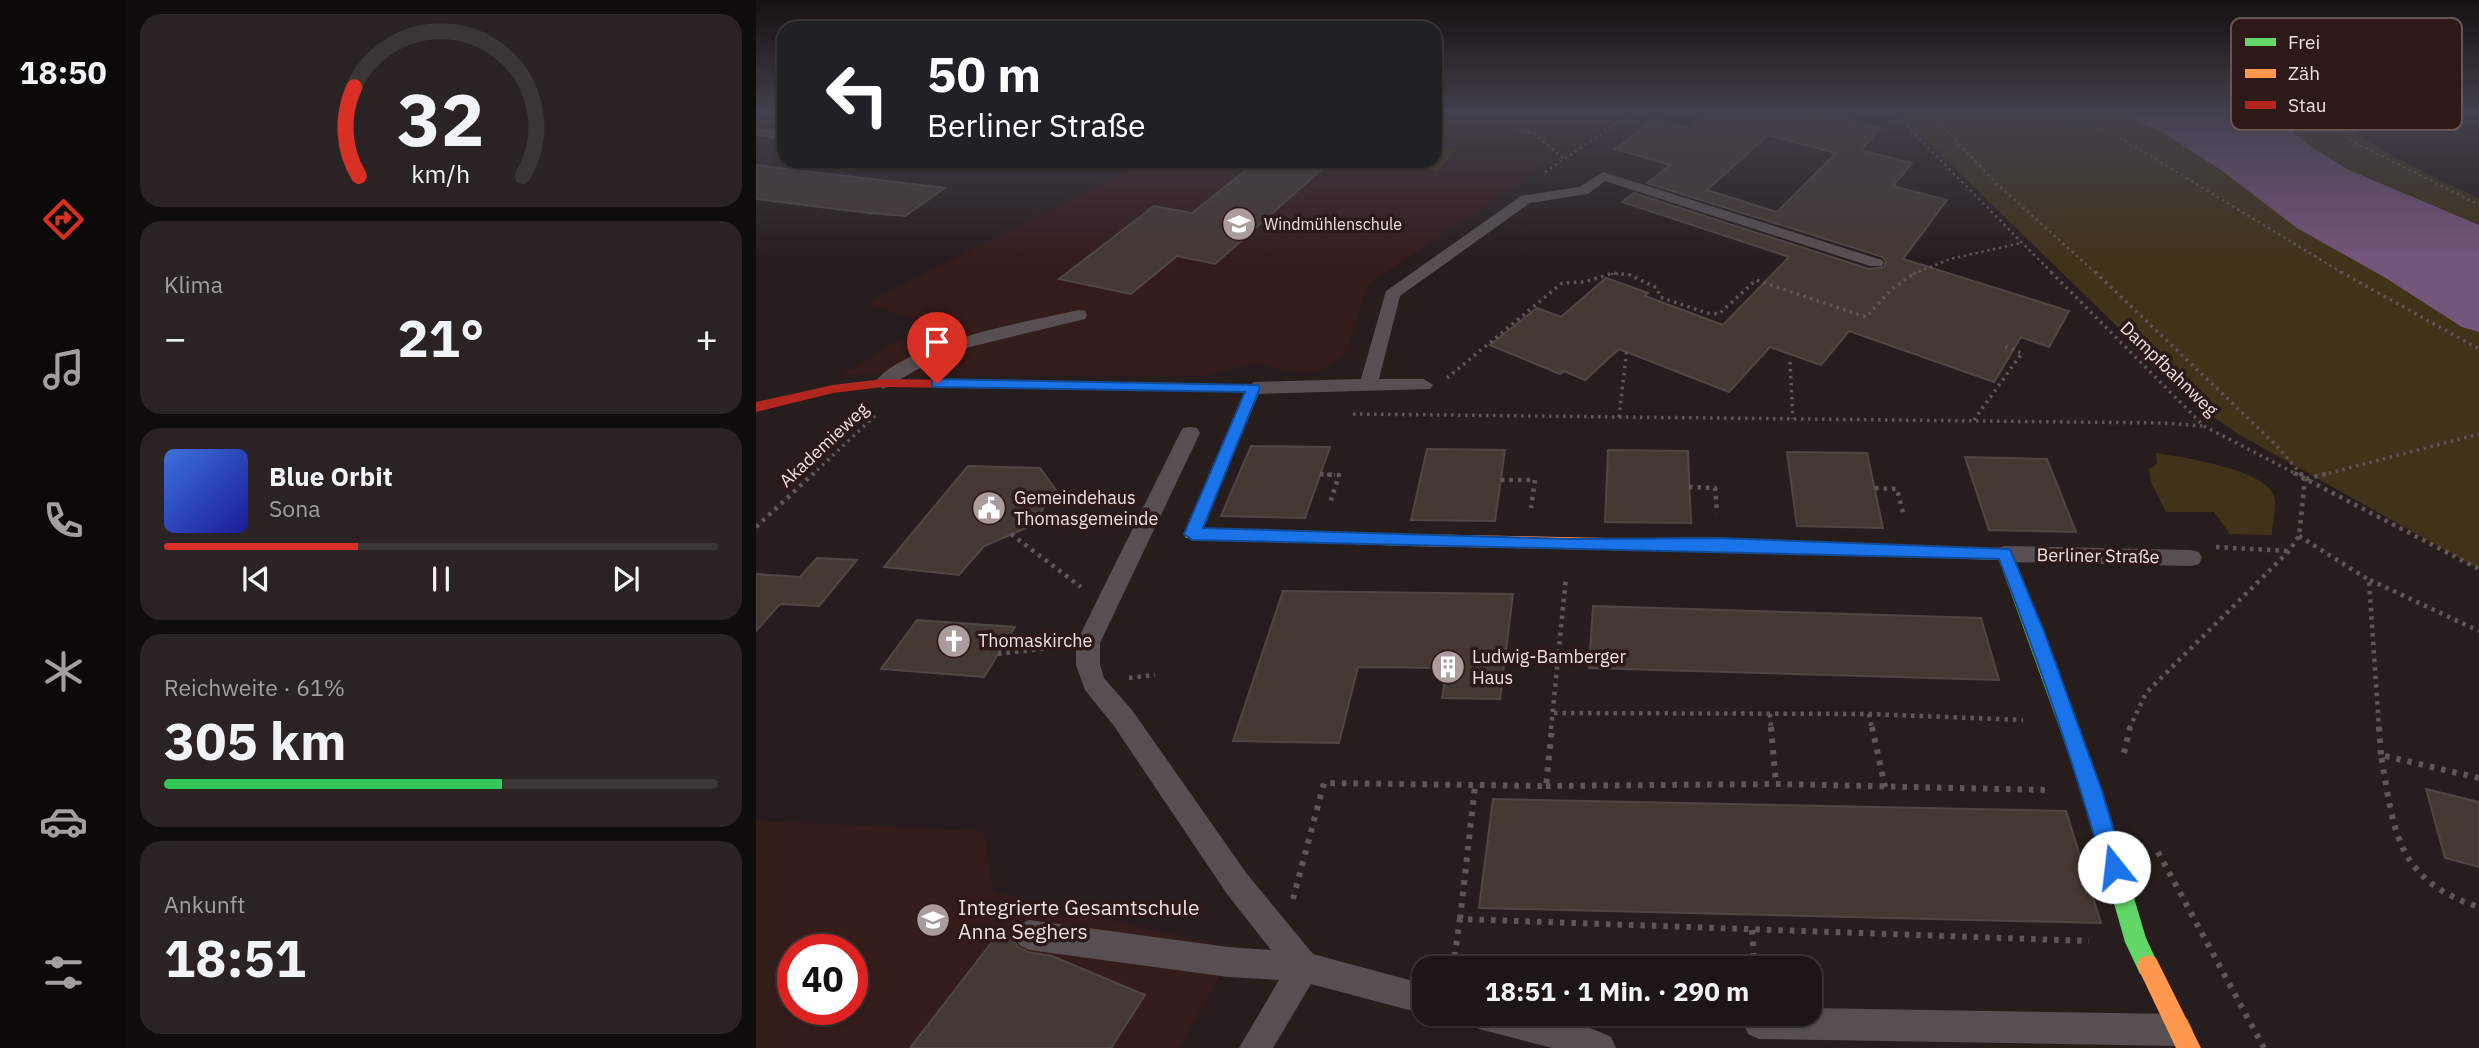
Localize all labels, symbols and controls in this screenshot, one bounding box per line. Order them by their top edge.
legend [2231,18,2462,130]
text: Frei [2288,30,2320,54]
text: 50 m [927,42,1041,105]
icon: left [812,49,903,140]
text: 18:50 [19,51,107,93]
text: Zäh [2288,61,2320,85]
text: 32 [397,72,485,167]
text: Stau [2288,93,2327,117]
text: Berliner Straße [927,104,1146,146]
text: km/h [412,157,470,190]
icon: directions [39,195,88,244]
school or university icon: Windmühlenschule [1220,205,1258,243]
place label: Windmühlenschule [1264,214,1402,234]
text: Klima [164,269,223,299]
text: 21° [398,304,484,371]
pin [907,312,967,384]
text: − [164,313,187,362]
text: + [695,313,718,362]
street label: Dampfbahnweg [2116,316,2223,421]
icon: arrive [918,323,956,361]
icon: music [39,345,88,394]
street label: Akademieweg [774,397,874,492]
text: Blue Orbit [269,459,393,493]
place label: Gemeindehaus Thomasgemeinde [1014,486,1159,530]
public building icon: Gemeindehaus Thomasgemeinde [970,489,1008,527]
text: Sona [269,493,321,523]
icon: phone [39,496,88,545]
street label: Berliner Straße [2036,543,2160,568]
icon: previous [237,560,275,598]
icon: pause [422,560,460,598]
icon: next [607,560,645,598]
church icon: Thomaskirche [935,622,973,660]
place label: Thomaskirche [978,629,1092,652]
place label: Ludwig-Bamberger Haus [1472,645,1626,689]
icon: climate [39,647,88,696]
building icon: Ludwig-Bamberger Haus [1429,648,1467,686]
text: Reichweite · 61% [164,672,345,702]
text: 305 km [164,707,346,774]
icon: car [39,797,88,846]
position arrow [2077,830,2151,904]
text: Ankunft [164,889,245,919]
place label: Integrierte Gesamtschule Anna Seghers [958,893,1199,945]
school or university icon: Integrierte Gesamtschule Anna Seghers [914,901,952,939]
text: 18:51 [164,924,306,991]
speed limit sign: 40 [777,934,868,1025]
icon: filters [39,948,88,997]
text: 18:51 · 1 Min. · 290 m [1485,974,1749,1008]

